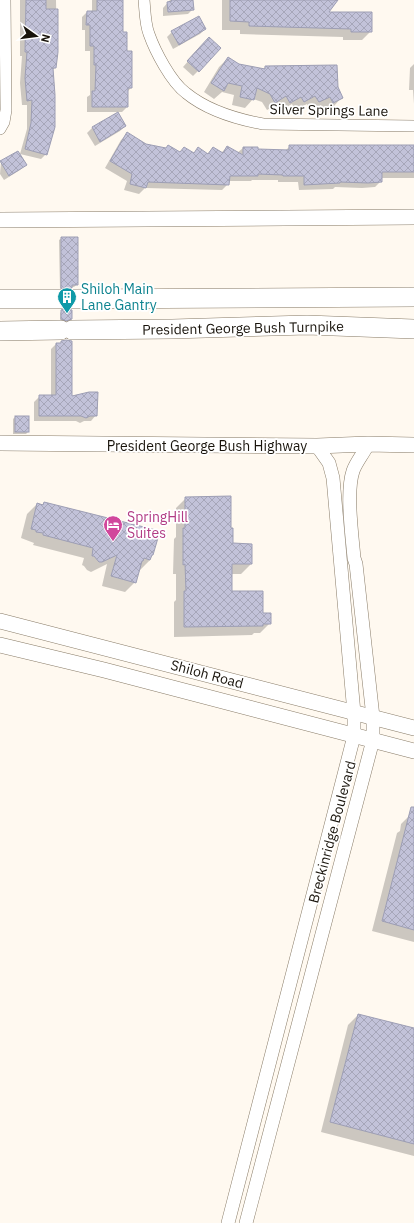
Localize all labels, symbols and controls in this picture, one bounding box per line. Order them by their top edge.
north arrow [16,16,56,56]
text: N [38,33,53,44]
street label: Silver Springs Lane [270,100,389,120]
place label: Shiloh Main Lane Gantry [81,280,157,314]
building icon: Shiloh Main Lane Gantry [56,286,78,314]
street label: President George Bush Turnpike [142,317,344,339]
street label: President George Bush Highway [107,437,307,455]
place label: SpringHill Suites [127,508,188,542]
hotel icon: SpringHill Suites [102,514,124,542]
street label: Shiloh Road [169,656,245,692]
street label: Breckinridge Boulevard [304,759,360,905]

